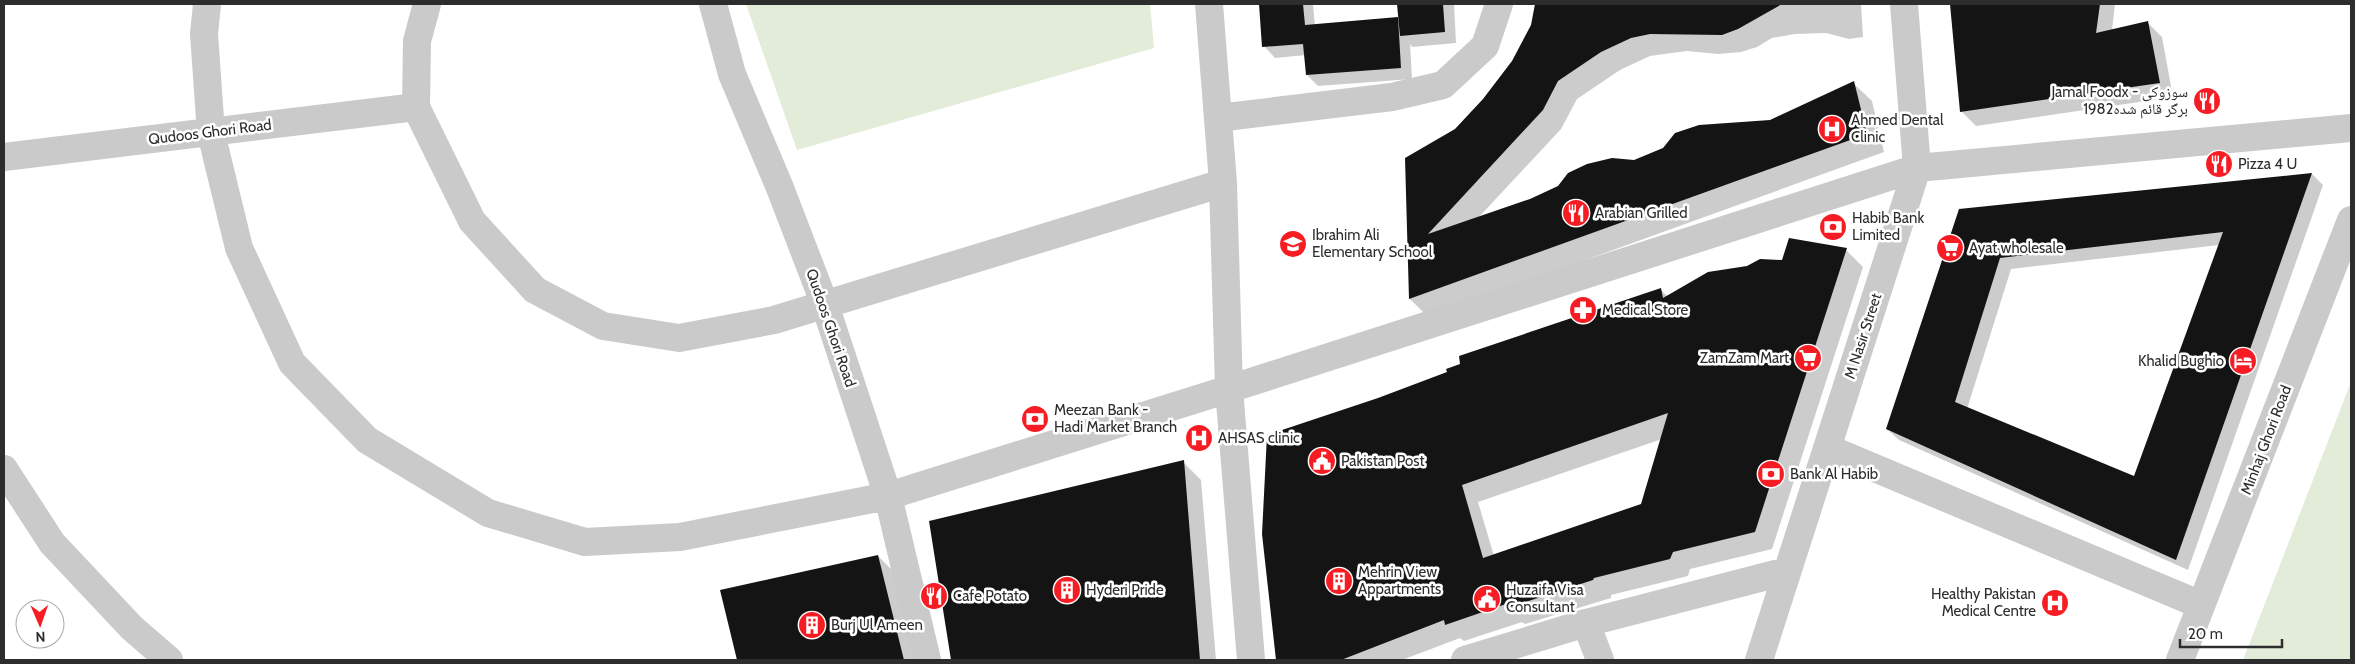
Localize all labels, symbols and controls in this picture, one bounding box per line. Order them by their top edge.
place label: Jamal Foodx - سوزوکی برگر قائم شدہ1982 [2050,83,2188,119]
restaurant icon: Jamal Foodx - سوزوکی برگر قائم شدہ1982 [2192,86,2222,116]
place label: Ahmed Dental Clinic [1851,111,1944,146]
hospital icon: Ahmed Dental Clinic [1817,114,1847,144]
street label: Qudoos Ghori Road [147,116,273,148]
restaurant icon: Pizza 4 U [2204,149,2234,179]
place label: Pizza 4 U [2238,155,2297,173]
restaurant icon: Arabian Grilled [1561,198,1591,228]
place label: Arabian Grilled [1595,204,1687,222]
place label: Habib Bank Limited [1852,209,1924,244]
bank icon: Habib Bank Limited [1818,212,1848,242]
place label: Ibrahim Ali Elementary School [1312,226,1433,261]
school or university icon: Ibrahim Ali Elementary School [1278,229,1308,259]
supermarket icon: Ayat wholesale [1935,233,1965,263]
place label: Ayat wholesale [1969,239,2064,257]
street label: Qudoos Ghori Road [802,266,860,390]
street label: M Nasir Street [1841,291,1885,381]
pharmacy icon: Medical Store [1568,295,1598,325]
place label: Medical Store [1602,301,1688,319]
supermarket icon: ZamZam Mart [1793,343,1823,373]
hotel icon: Khalid Bughio [2228,346,2258,376]
place label: ZamZam Mart [1700,349,1789,367]
place label: Khalid Bughio [2138,352,2224,370]
street label: Minhaj Ghori Road [2237,383,2295,497]
place label: Meezan Bank - Hadi Market Branch [1054,401,1177,436]
bank icon: Meezan Bank - Hadi Market Branch [1020,404,1050,434]
hospital icon: AHSAS clinic [1184,423,1214,453]
place label: AHSAS clinic [1218,429,1300,447]
public building icon: Pakistan Post [1307,446,1337,476]
place label: Pakistan Post [1341,452,1425,470]
bank icon: Bank Al Habib [1756,459,1786,489]
place label: Bank Al Habib [1790,465,1878,483]
place label: Mehrin View Appartments [1358,563,1441,598]
building icon: Mehrin View Appartments [1324,566,1354,596]
building icon: Hyderi Pride [1052,575,1082,605]
restaurant icon: Cafe Potato [919,581,949,611]
place label: Hyderi Pride [1086,581,1164,599]
place label: Huzaifa Visa Consultant [1506,581,1584,616]
public building icon: Huzaifa Visa Consultant [1472,584,1502,614]
place label: Healthy Pakistan Medical Centre [1931,585,2036,620]
place label: Cafe Potato [953,587,1027,605]
hospital icon: Healthy Pakistan Medical Centre [2040,588,2070,618]
north arrow [15,599,65,649]
building icon: Burj Ul Ameen [797,610,827,640]
place label: Burj Ul Ameen [831,616,923,634]
scale bar [2180,616,2282,648]
text: 20 m [2188,625,2223,643]
text: N [35,628,46,646]

